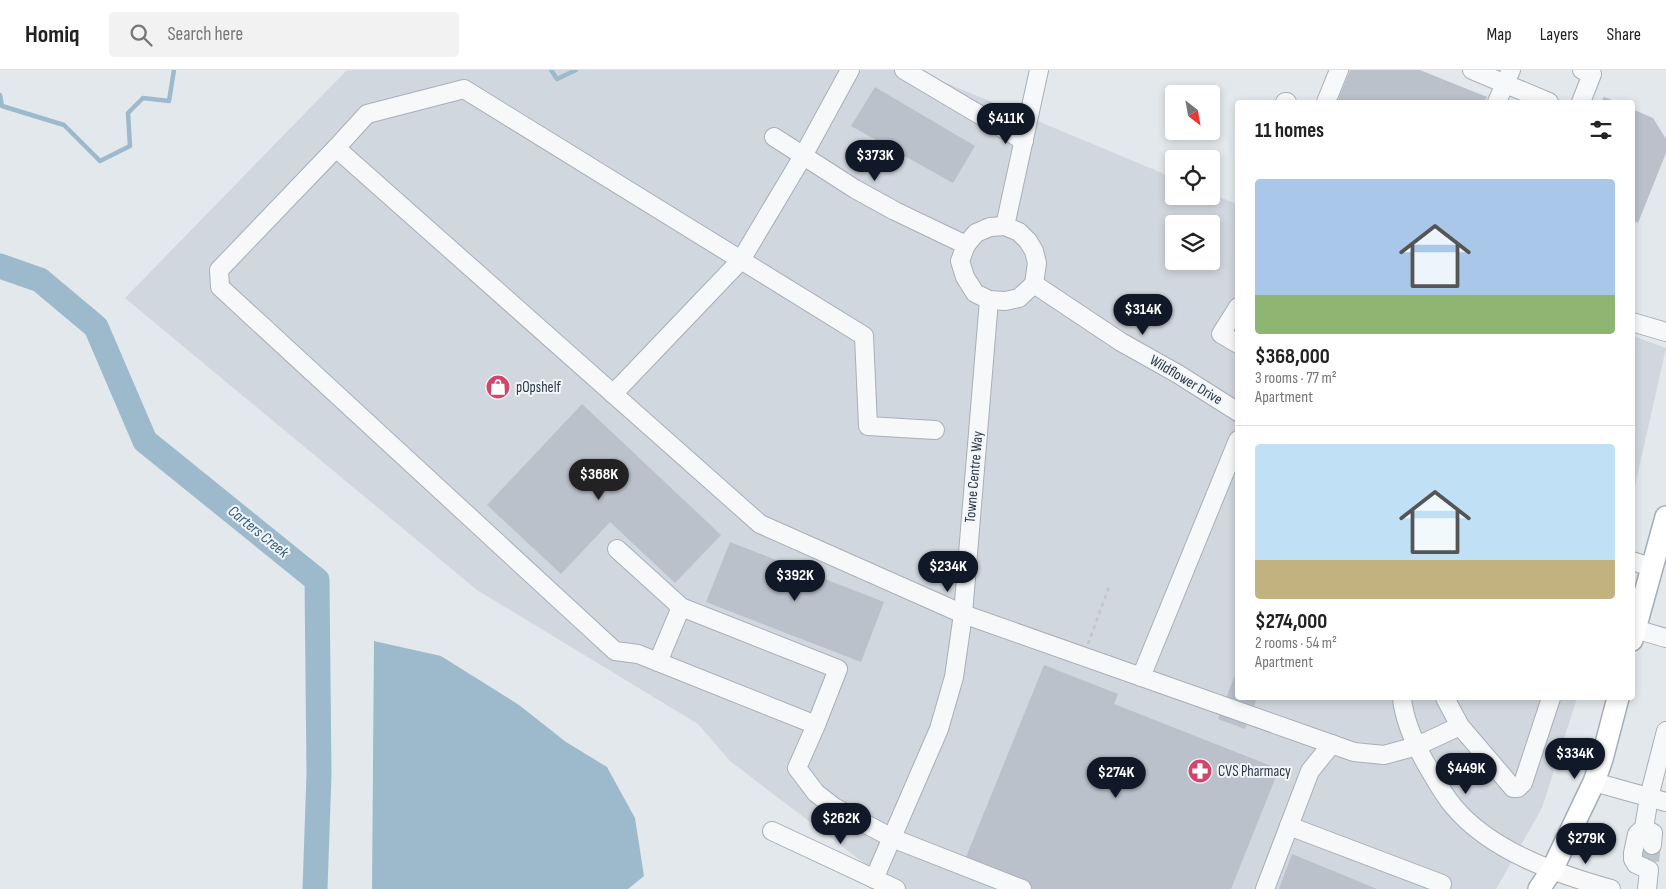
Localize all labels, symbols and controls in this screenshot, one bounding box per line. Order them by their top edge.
search box [109,12,459,57]
text: Homiq [25,20,79,49]
icon: search [127,21,155,49]
text: Search here [167,23,243,46]
text: Map [1487,24,1512,45]
text: Layers [1540,24,1579,45]
text: Share [1607,24,1641,45]
north arrow [1165,85,1220,140]
map controls [1165,85,1220,270]
pin: $411K [971,102,1041,145]
text: $411K [988,109,1024,128]
icon: filters [1587,116,1615,144]
text: 11 homes [1255,118,1324,143]
pin: $373K [840,140,910,182]
text: $373K [856,146,894,165]
button: locate [1165,150,1220,205]
icon: home [1390,211,1480,301]
button: layers [1165,215,1220,270]
pin: $314K [1108,294,1178,336]
text: $314K [1124,300,1162,319]
text: $368,000 [1255,344,1330,369]
street label: Wildflower Drive [1146,351,1226,409]
text: 3 rooms · 77 m² [1255,369,1337,388]
shop icon: pOpshelf [485,374,511,400]
place label: pOpshelf [516,378,561,397]
text: Apartment [1255,388,1313,407]
street label: Towne Centre Way [961,430,987,524]
pin: $368K [564,458,634,501]
text: $368K [580,465,618,484]
icon: home [1390,477,1480,567]
water label: Carters Creek [224,502,293,563]
pin: $234K [913,550,983,593]
text: $234K [929,557,967,576]
pin: $392K [760,560,830,602]
text: $392K [776,566,814,585]
text: $274,000 [1255,609,1327,634]
text: 2 rooms · 54 m² [1255,634,1337,653]
text: Apartment [1255,653,1313,672]
pin: $334K [1540,738,1610,780]
text: $334K [1556,744,1594,763]
pin: $449K [1431,752,1501,795]
pin: $274K [1081,756,1151,799]
pharmacy icon: CVS Pharmacy [1187,758,1213,784]
text: $449K [1447,759,1485,778]
place label: CVS Pharmacy [1218,762,1291,781]
text: $274K [1098,763,1134,782]
pin: $262K [806,802,876,845]
text: $262K [822,809,860,828]
pin: $279K [1551,822,1621,865]
text: $279K [1567,829,1605,848]

